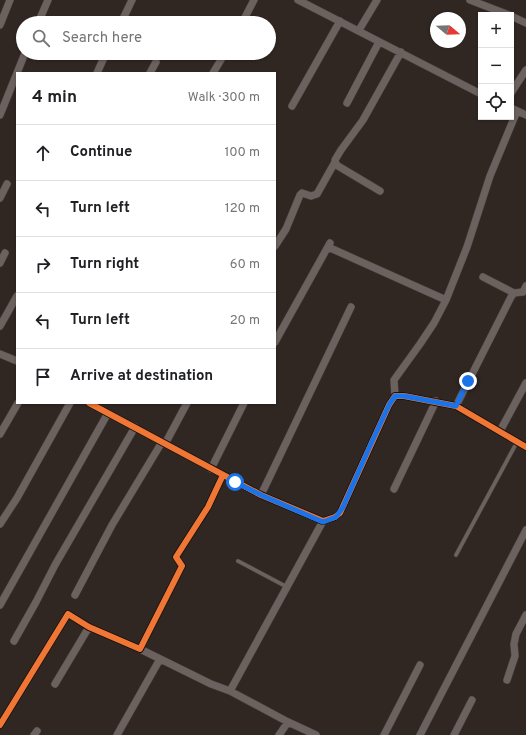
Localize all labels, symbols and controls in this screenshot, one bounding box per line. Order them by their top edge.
north arrow [430,12,466,48]
map controls [478,12,514,120]
button: + [478,12,514,48]
search box [16,16,276,60]
icon: search [30,27,52,49]
text: Search here [62,29,142,48]
button: − [478,48,514,84]
button: locate [478,84,514,120]
text: 4 min [32,87,77,109]
text: Walk · 300 m [188,90,260,106]
icon: ahead [32,142,54,164]
text: Continue [70,143,132,162]
text: 100 m [224,145,260,161]
icon: left [32,198,54,220]
text: Turn left [70,199,130,218]
text: 120 m [225,201,260,217]
icon: right [32,254,54,276]
text: Turn right [70,255,139,274]
text: 60 m [230,257,260,273]
icon: left [32,310,54,332]
text: Turn left [70,311,130,330]
text: 20 m [230,313,260,329]
icon: arrive [32,366,54,388]
text: Arrive at destination [70,367,213,386]
route end [459,372,477,390]
route start [226,473,244,491]

